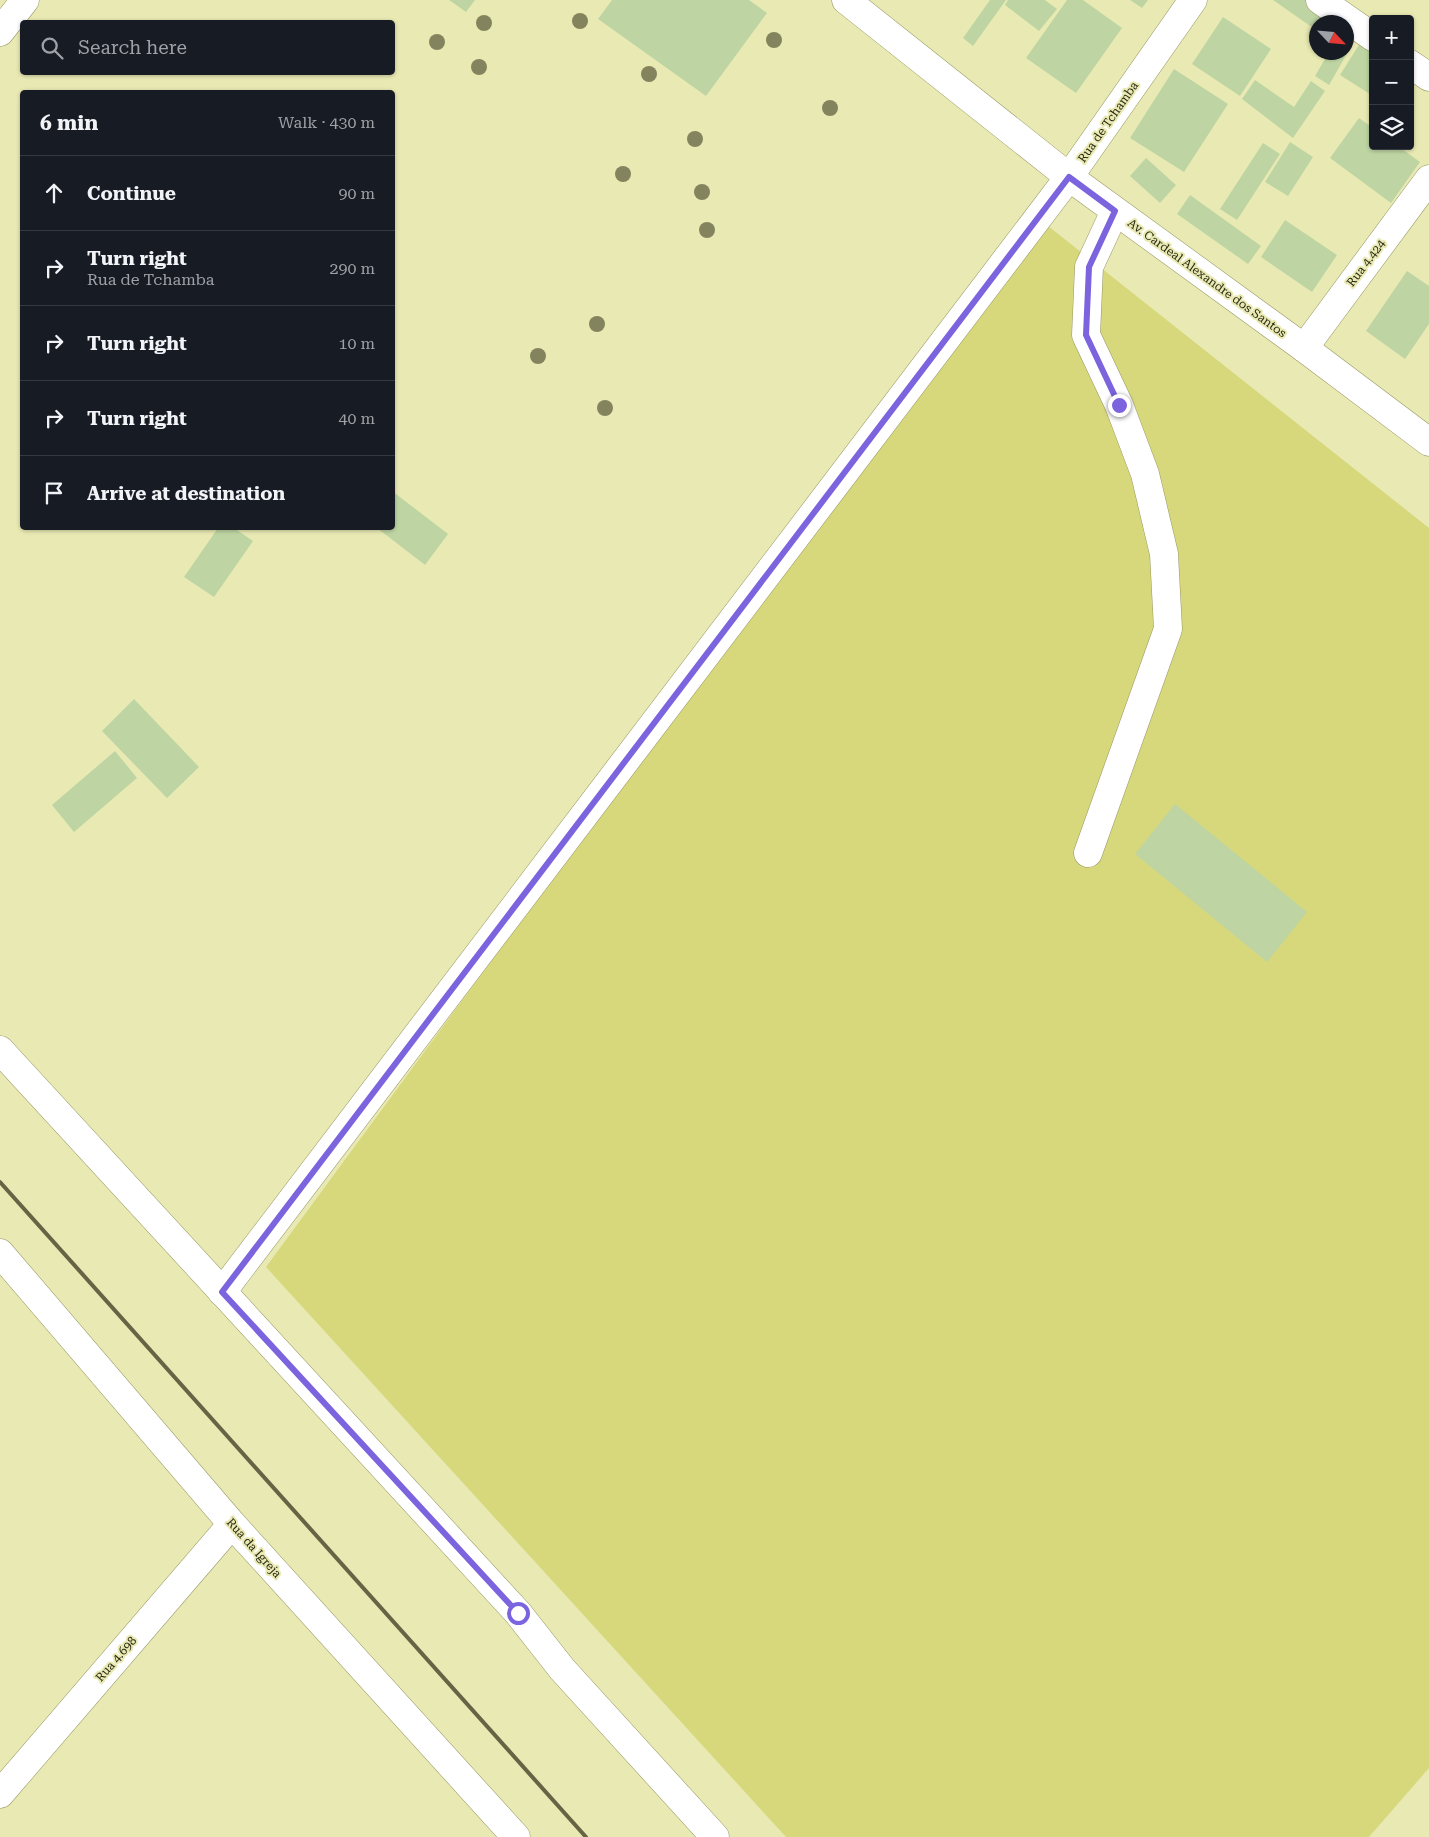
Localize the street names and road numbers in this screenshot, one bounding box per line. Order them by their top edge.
street label: Rua de Tchamba [1075,78,1141,165]
street label: Av. Cardeal Alexandre dos Santos [1125,216,1289,340]
street label: Rua 4.424 [1344,237,1388,289]
street label: Rua da Igreja [224,1515,285,1581]
street label: Rua 4.698 [93,1633,140,1684]

